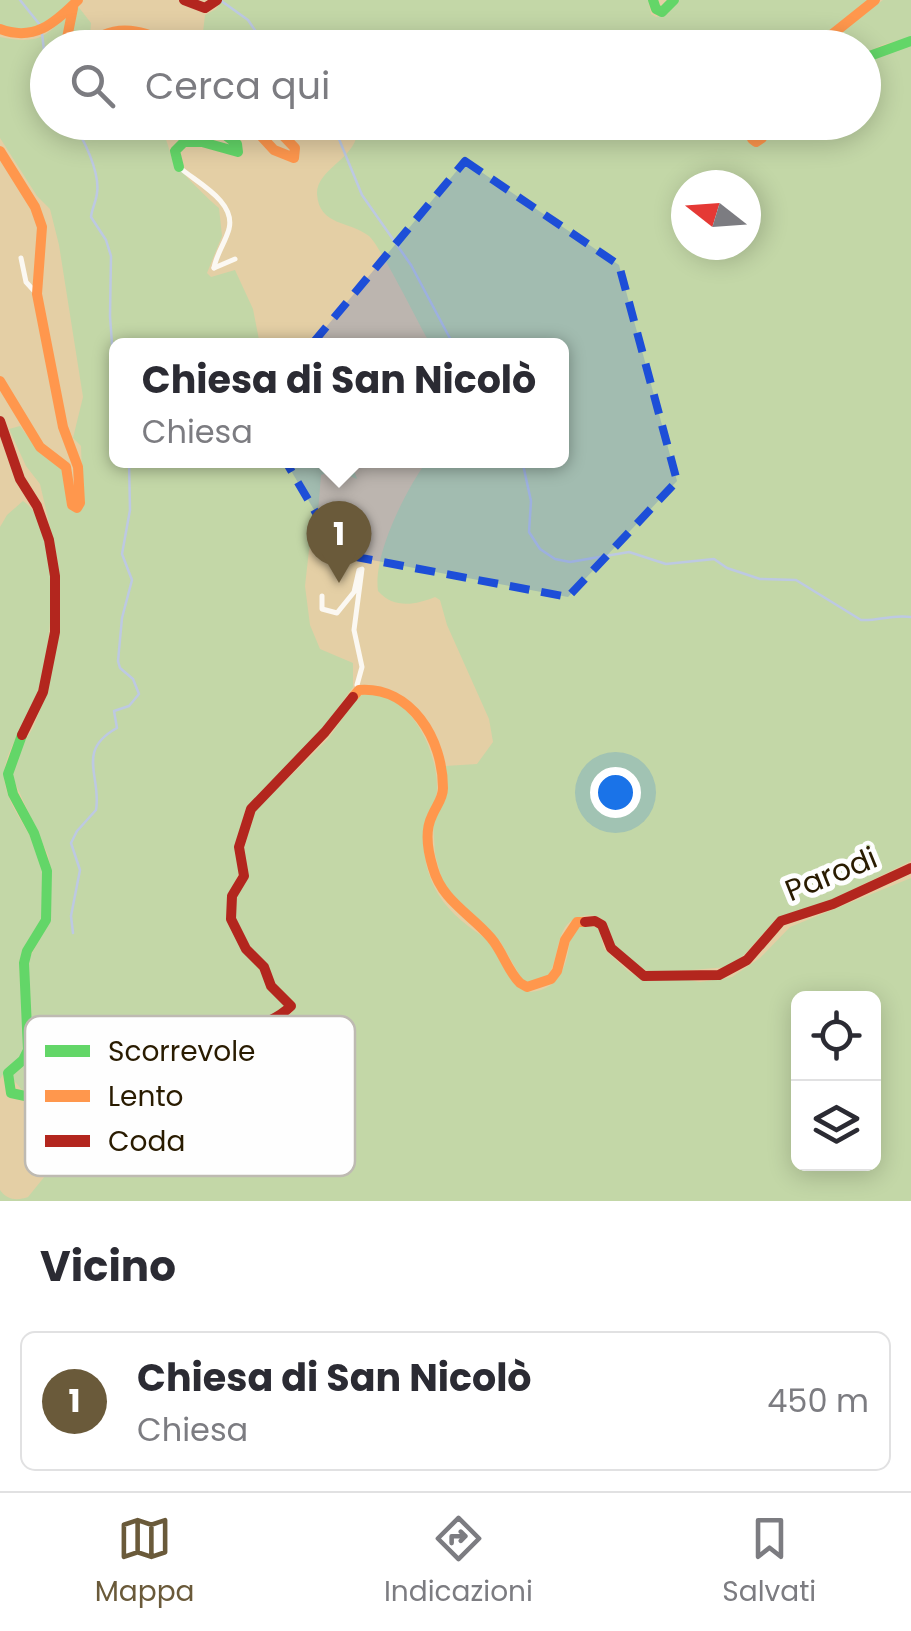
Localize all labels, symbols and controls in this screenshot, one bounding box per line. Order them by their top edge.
search box [30,30,881,140]
icon: search [65,58,120,113]
text: Cerca qui [145,59,330,112]
north arrow [671,170,761,260]
popup [109,338,569,468]
text: Chiesa di San Nicolò [142,353,536,406]
text: Chiesa [142,409,253,454]
pin: 1 [306,500,372,583]
your location [590,767,641,818]
street label: Parodi [779,836,883,912]
map controls [791,991,881,1171]
button: locate [791,991,881,1081]
legend [25,1016,355,1176]
text: Scorrevole [108,1032,255,1071]
text: Lento [108,1077,184,1116]
button: layers [791,1081,881,1171]
text: Coda [108,1122,185,1161]
text: Vicino [40,1237,176,1296]
text: Chiesa di San Nicolò [137,1351,532,1404]
text: 1 [68,1378,81,1423]
text: 450 m [767,1378,869,1423]
text: Chiesa [137,1407,248,1452]
tab: Mappa [95,1511,195,1613]
tab: Indicazioni [384,1511,533,1613]
tab: Salvati [722,1511,816,1613]

